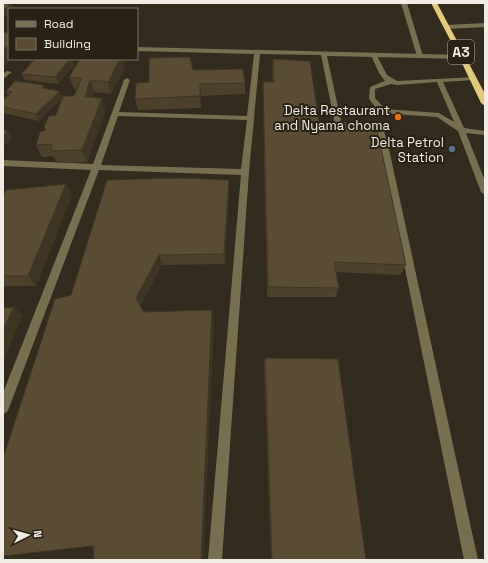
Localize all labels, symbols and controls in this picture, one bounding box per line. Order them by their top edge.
legend [8,8,138,60]
text: Road [44,16,73,32]
text: Building [44,36,91,52]
road number: A3 [448,40,474,64]
place label: Delta Restaurant and Nyama choma [274,102,391,134]
marker: Delta Restaurant and Nyama choma [393,112,403,122]
place label: Delta Petrol Station [371,134,444,166]
marker: Delta Petrol Station [447,144,457,154]
north arrow [8,515,48,555]
text: N [31,530,45,538]

